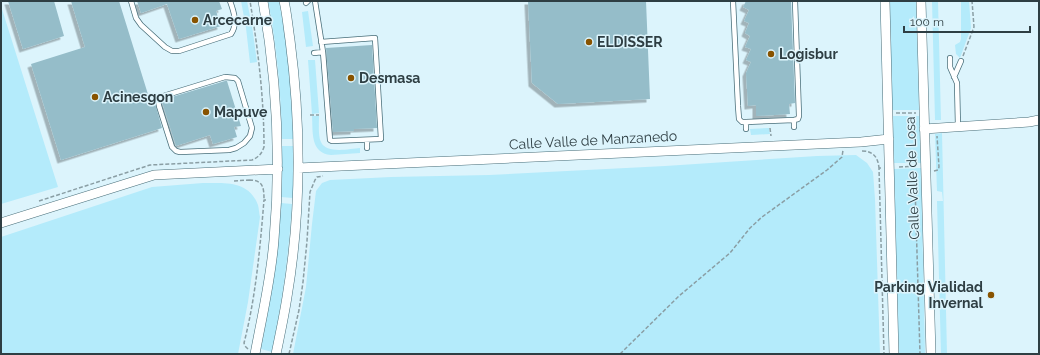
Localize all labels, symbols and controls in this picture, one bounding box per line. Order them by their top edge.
scale bar [904,8,1030,34]
place label: Arcecarne [203,12,273,28]
marker: Arcecarne [190,15,200,25]
text: 100 m [910,15,944,29]
place label: ELDISSER [597,34,663,50]
marker: ELDISSER [584,37,594,47]
place label: Logisbur [779,46,838,62]
marker: Logisbur [766,49,776,59]
place label: Desmasa [359,70,420,86]
marker: Desmasa [346,73,356,83]
place label: Acinesgon [103,89,173,105]
marker: Acinesgon [90,92,100,102]
place label: Mapuve [214,104,268,120]
marker: Mapuve [201,107,211,117]
street label: Calle Valle de Losa [902,116,922,240]
street label: Calle Valle de Manzanedo [508,128,678,152]
place label: Parking Vialidad Invernal [874,279,984,311]
marker: Parking Vialidad Invernal [986,290,996,300]

